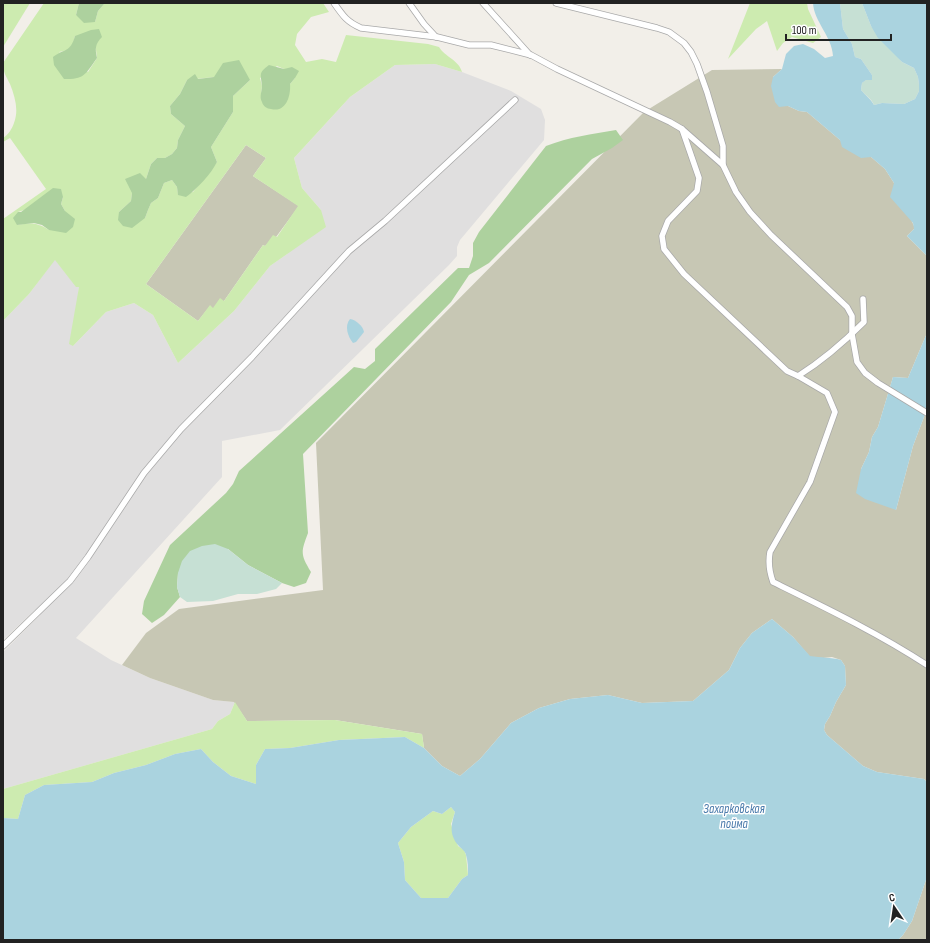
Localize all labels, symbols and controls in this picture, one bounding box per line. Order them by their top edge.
scale bar [786,16,891,42]
text: 100 m [792,23,817,38]
water label: Захарковская пойма [703,801,765,832]
north arrow [874,887,914,927]
text: С [888,891,896,905]

